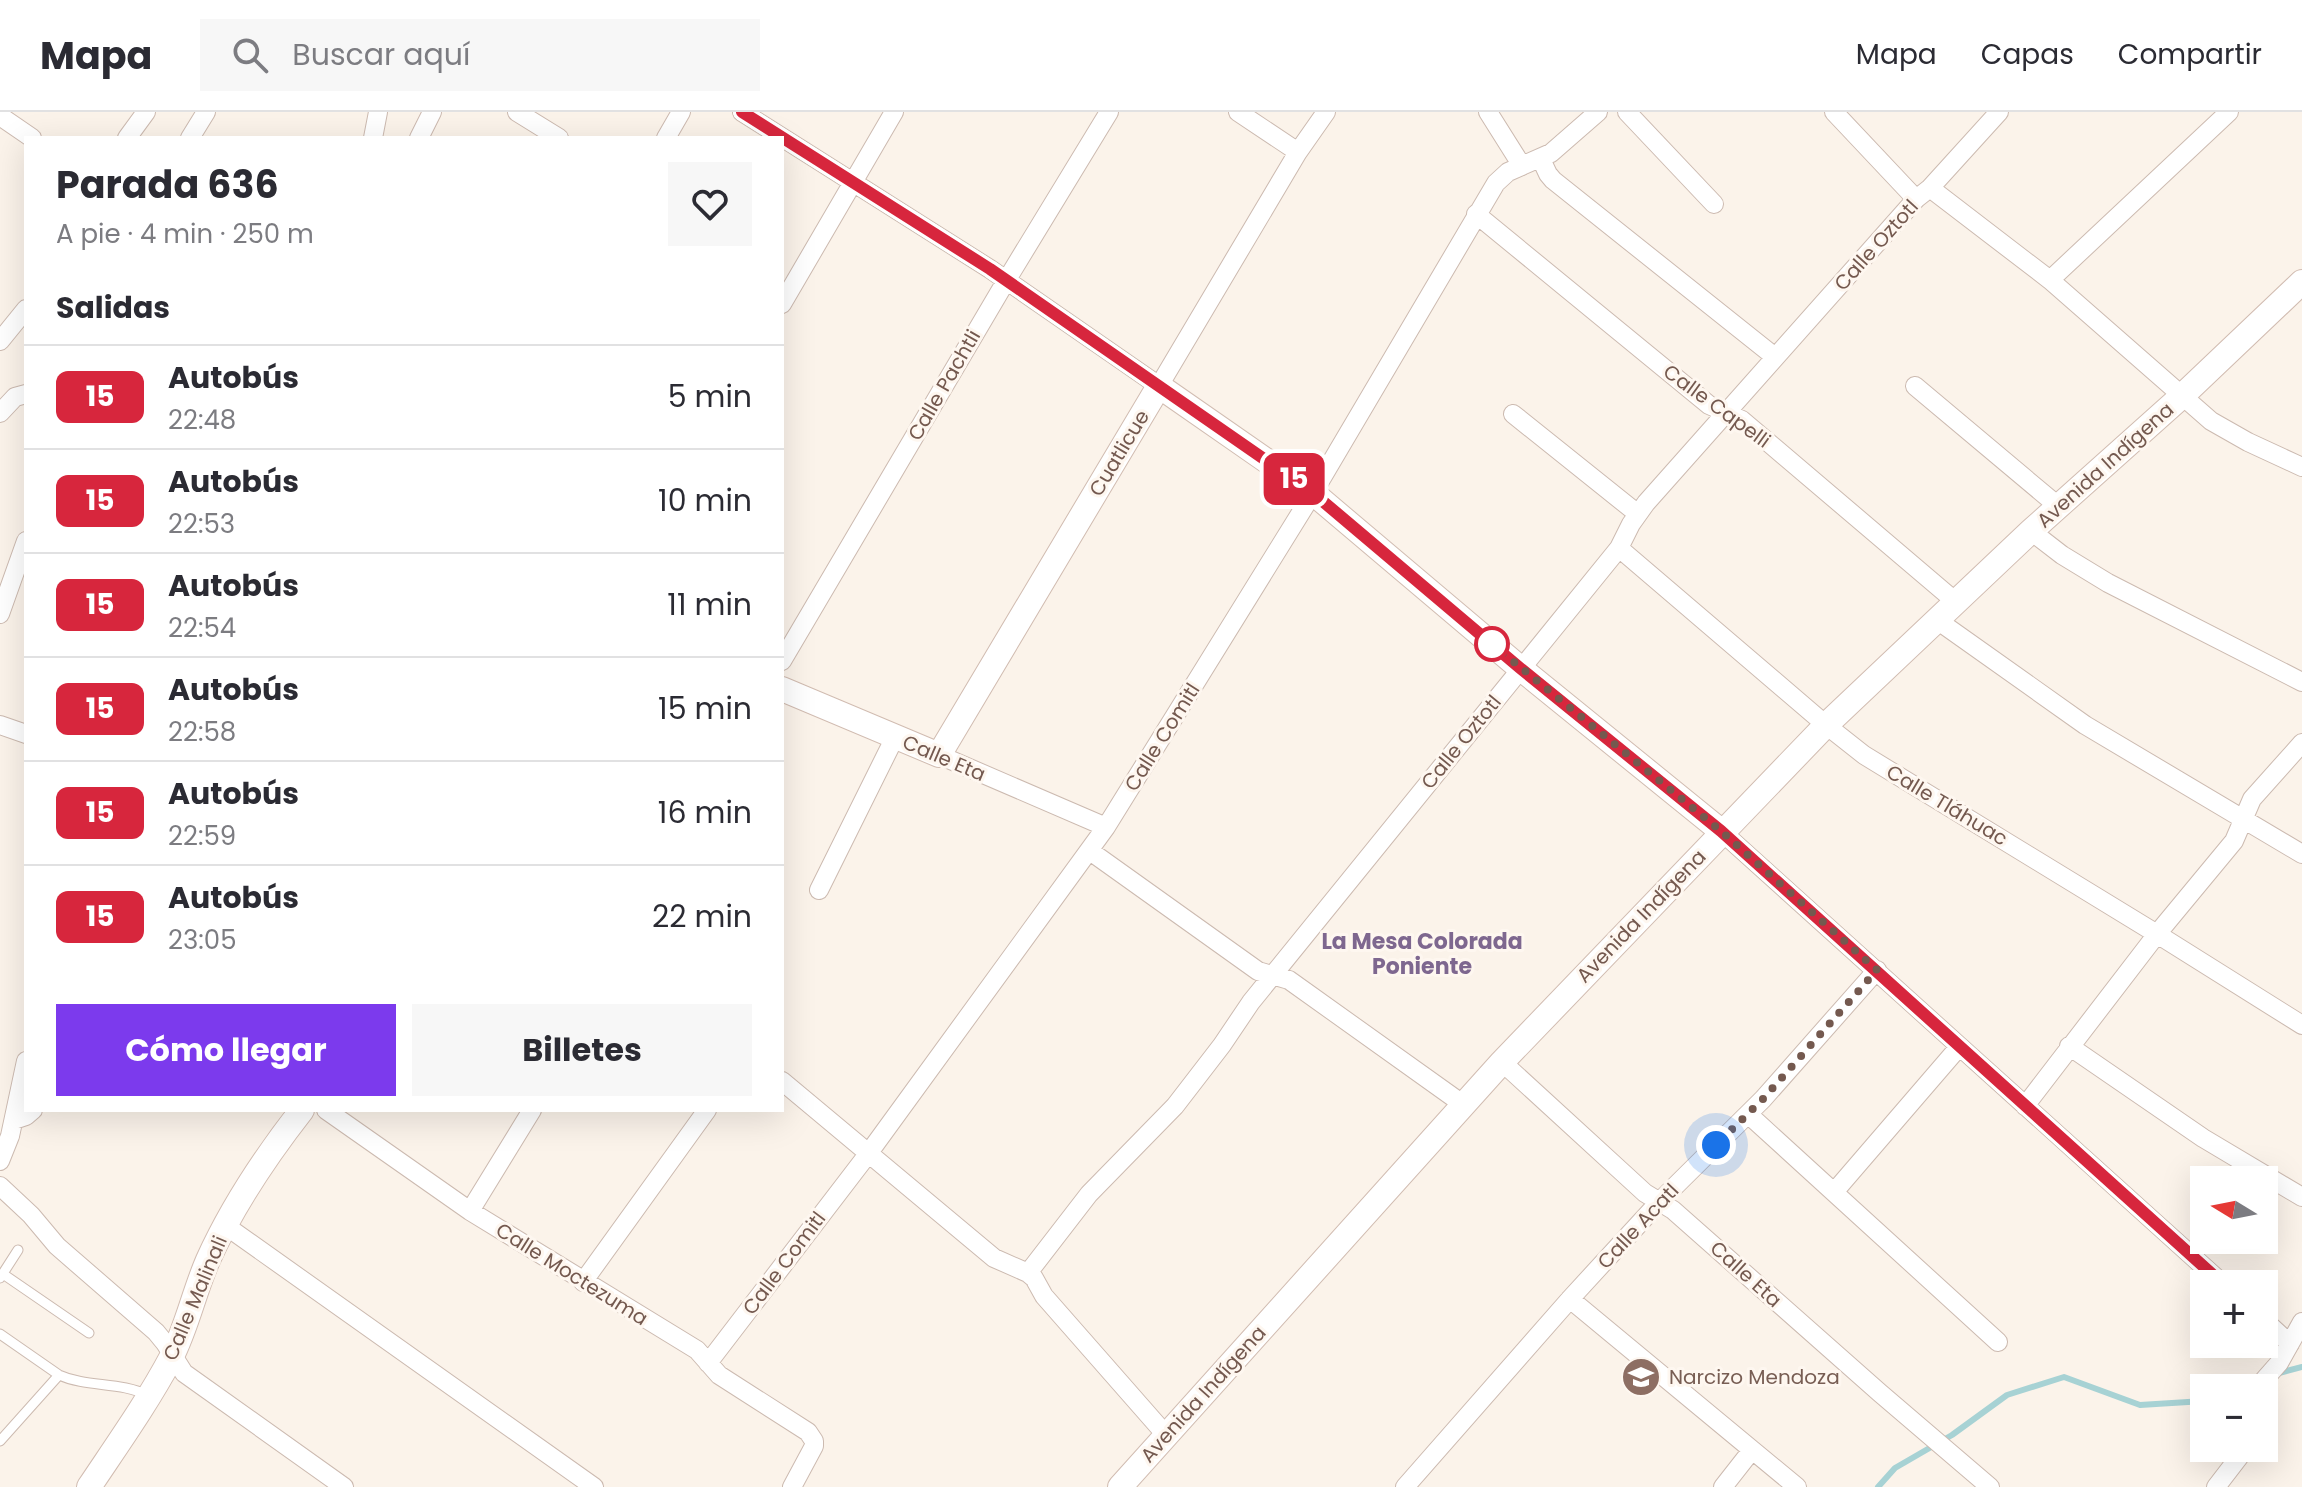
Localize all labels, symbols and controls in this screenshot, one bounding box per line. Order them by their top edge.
search box [200,19,760,91]
text: Mapa [40,29,152,82]
icon: search [228,33,272,77]
text: Buscar aquí [292,33,470,76]
text: Mapa [1856,35,1937,74]
text: Capas [1981,35,2074,74]
text: Compartir [2118,35,2262,74]
text: Parada 636 [56,158,279,211]
button: heart [668,162,752,246]
street label: Calle Oztotl [1828,193,1924,297]
text: A pie · 4 min · 250 m [56,216,314,252]
text: Salidas [56,286,170,329]
street label: Calle Pachtli [901,324,987,446]
text: Autobús [168,356,299,399]
street label: Calle Capelli [1658,358,1776,454]
text: 5 min [668,375,752,418]
text: 15 [86,377,114,416]
street label: Avenida Indígena [2030,396,2180,534]
text: 22:48 [168,402,236,438]
street label: Cuatlicue [1082,405,1156,501]
line badge: 15 [1258,453,1330,505]
text: 15 [1280,459,1308,498]
text: Autobús [168,460,299,503]
text: 10 min [658,479,752,522]
text: 15 [86,481,114,520]
text: 22:53 [168,506,235,542]
text: Autobús [168,564,299,607]
text: 11 min [667,583,752,626]
text: 15 [86,585,114,624]
text: 22:54 [168,610,236,646]
unlabelled marker [1475,627,1509,661]
text: Autobús [168,668,299,711]
street label: Calle Comitl [1118,678,1206,796]
text: 15 min [658,687,752,730]
text: 15 [86,689,114,728]
street label: Calle Oztotl [1414,689,1508,795]
text: 22:58 [168,714,236,750]
street label: Calle Eta [898,728,990,788]
street label: Calle Tláhuac [1881,758,2013,852]
text: Autobús [168,772,299,815]
text: 16 min [658,791,752,834]
text: 15 [86,793,114,832]
text: 22:59 [168,818,236,854]
street label: Avenida Indígena [1570,843,1712,989]
text: Autobús [168,876,299,919]
text: 22 min [652,895,752,938]
text: 15 [86,897,114,936]
text: 23:05 [168,922,236,958]
district label: La Mesa Colorada Poniente [1321,926,1523,982]
button: Cómo llegar [56,1004,396,1096]
button: Billetes [412,1004,752,1096]
your location [1696,1125,1736,1165]
north arrow [2190,1166,2278,1254]
map controls [2190,1166,2278,1462]
street label: Calle Acatl [1591,1177,1685,1275]
street label: Calle Comitl [736,1206,832,1320]
street label: Calle Moctezuma [491,1216,653,1332]
street label: Calle Malinali [156,1231,234,1365]
street label: Calle Eta [1704,1234,1788,1314]
button: + [2190,1270,2278,1358]
street label: Avenida Indígena [1134,1319,1272,1469]
school or university icon: Narcizo Mendoza [1620,1356,1662,1398]
place label: Narcizo Mendoza [1669,1363,1840,1391]
button: − [2190,1374,2278,1462]

